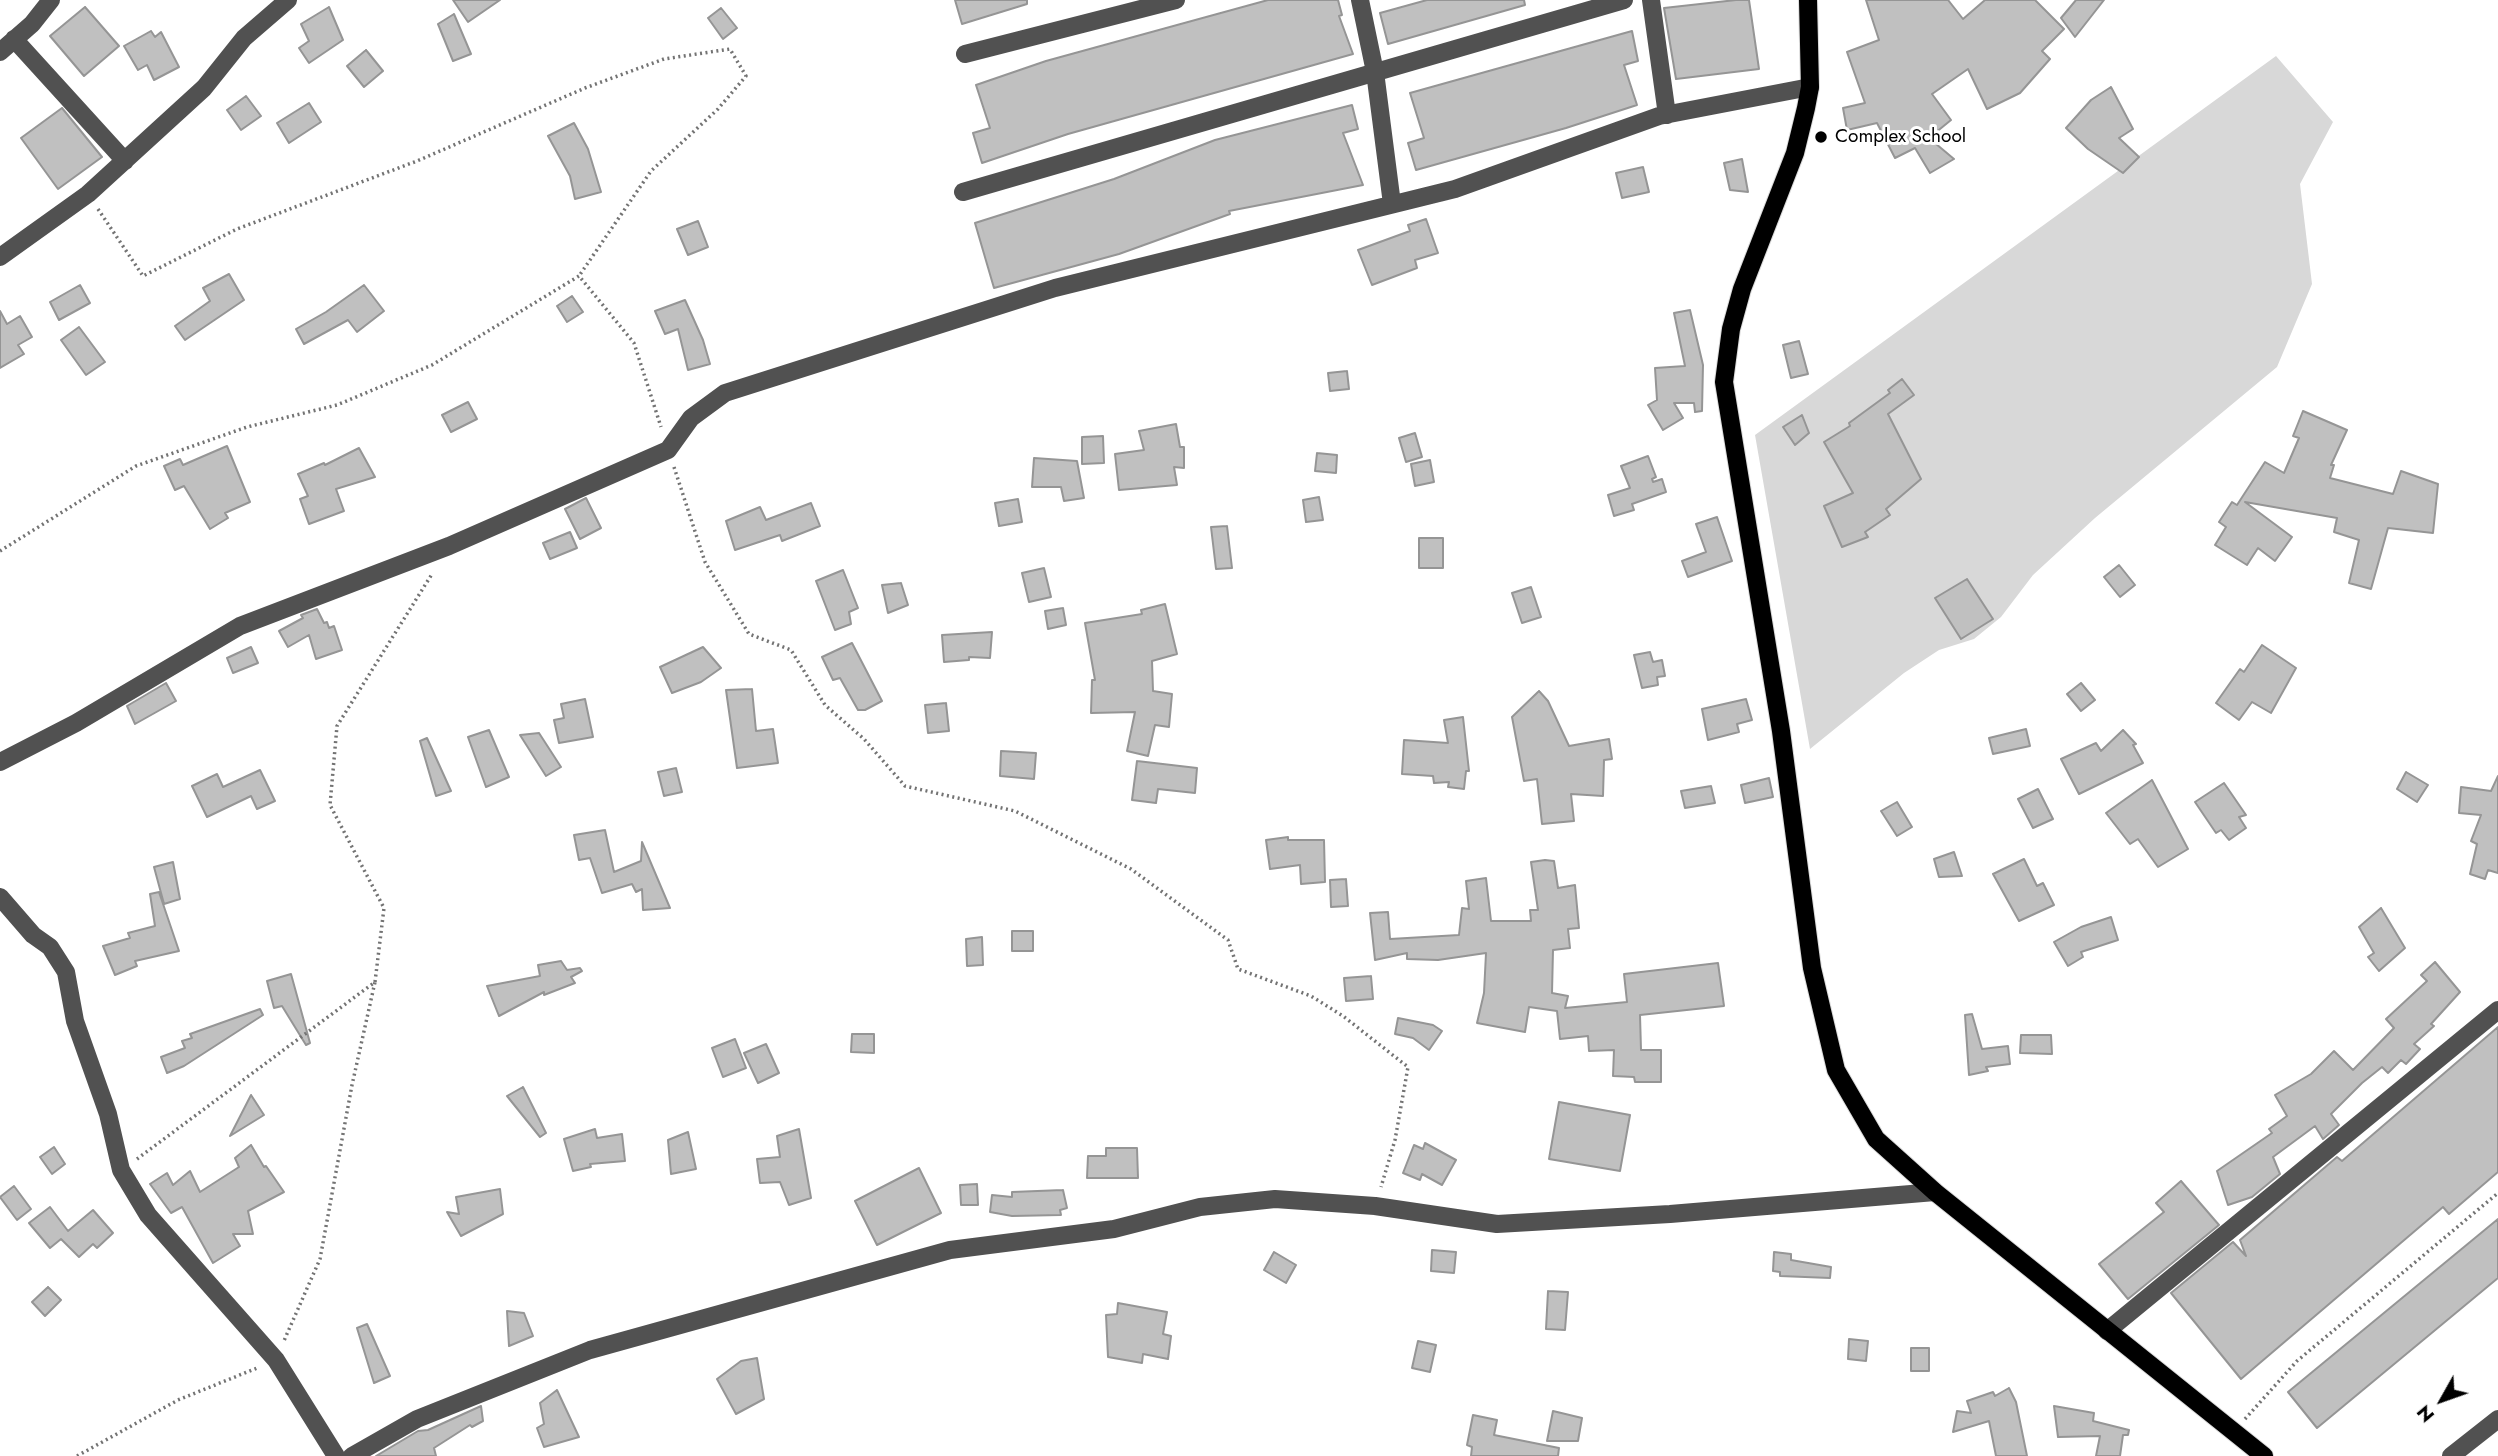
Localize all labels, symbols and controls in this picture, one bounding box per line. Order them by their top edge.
place label: Complex School [1835,126,1966,148]
marker: Complex School [1813,129,1829,145]
north arrow [2407,1365,2477,1435]
text: N [2410,1399,2441,1428]

